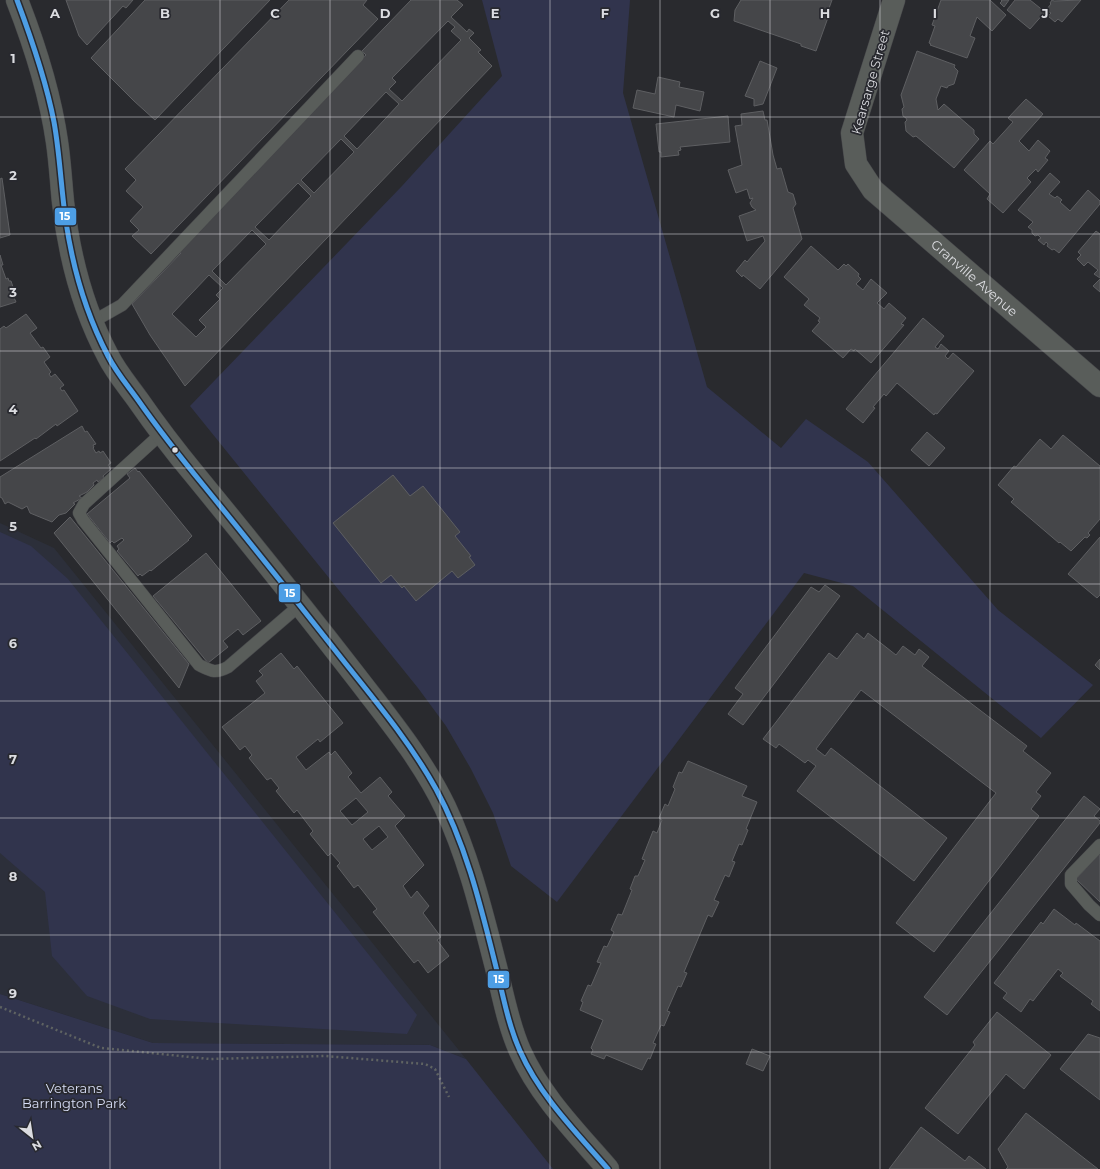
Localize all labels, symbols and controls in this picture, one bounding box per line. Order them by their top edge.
text: A [49,5,61,21]
text: B [160,5,170,21]
text: C [270,5,280,21]
text: D [380,5,391,21]
text: E [491,5,500,21]
text: F [601,5,609,21]
text: G [710,5,720,21]
text: H [820,5,830,21]
text: I [933,5,937,21]
text: J [1040,5,1049,21]
street label: Kearsarge Street [847,28,893,136]
text: 1 [10,50,16,66]
text: 2 [9,167,17,183]
line badge: 15 [54,207,77,226]
text: 15 [60,209,71,223]
street label: Granville Avenue [928,236,1021,319]
text: 3 [8,284,17,300]
text: 4 [9,401,18,417]
unlabelled marker [170,445,180,455]
text: 5 [9,518,17,534]
line badge: 15 [278,583,301,603]
text: 15 [285,586,296,600]
text: 6 [9,635,18,651]
text: 7 [9,751,17,767]
text: 8 [9,868,18,884]
line badge: 15 [487,970,510,989]
text: 15 [494,972,505,986]
text: 9 [9,985,17,1001]
park label: Veterans Barrington Park [22,1080,126,1111]
north arrow [12,1117,52,1157]
text: N [30,1137,44,1154]

